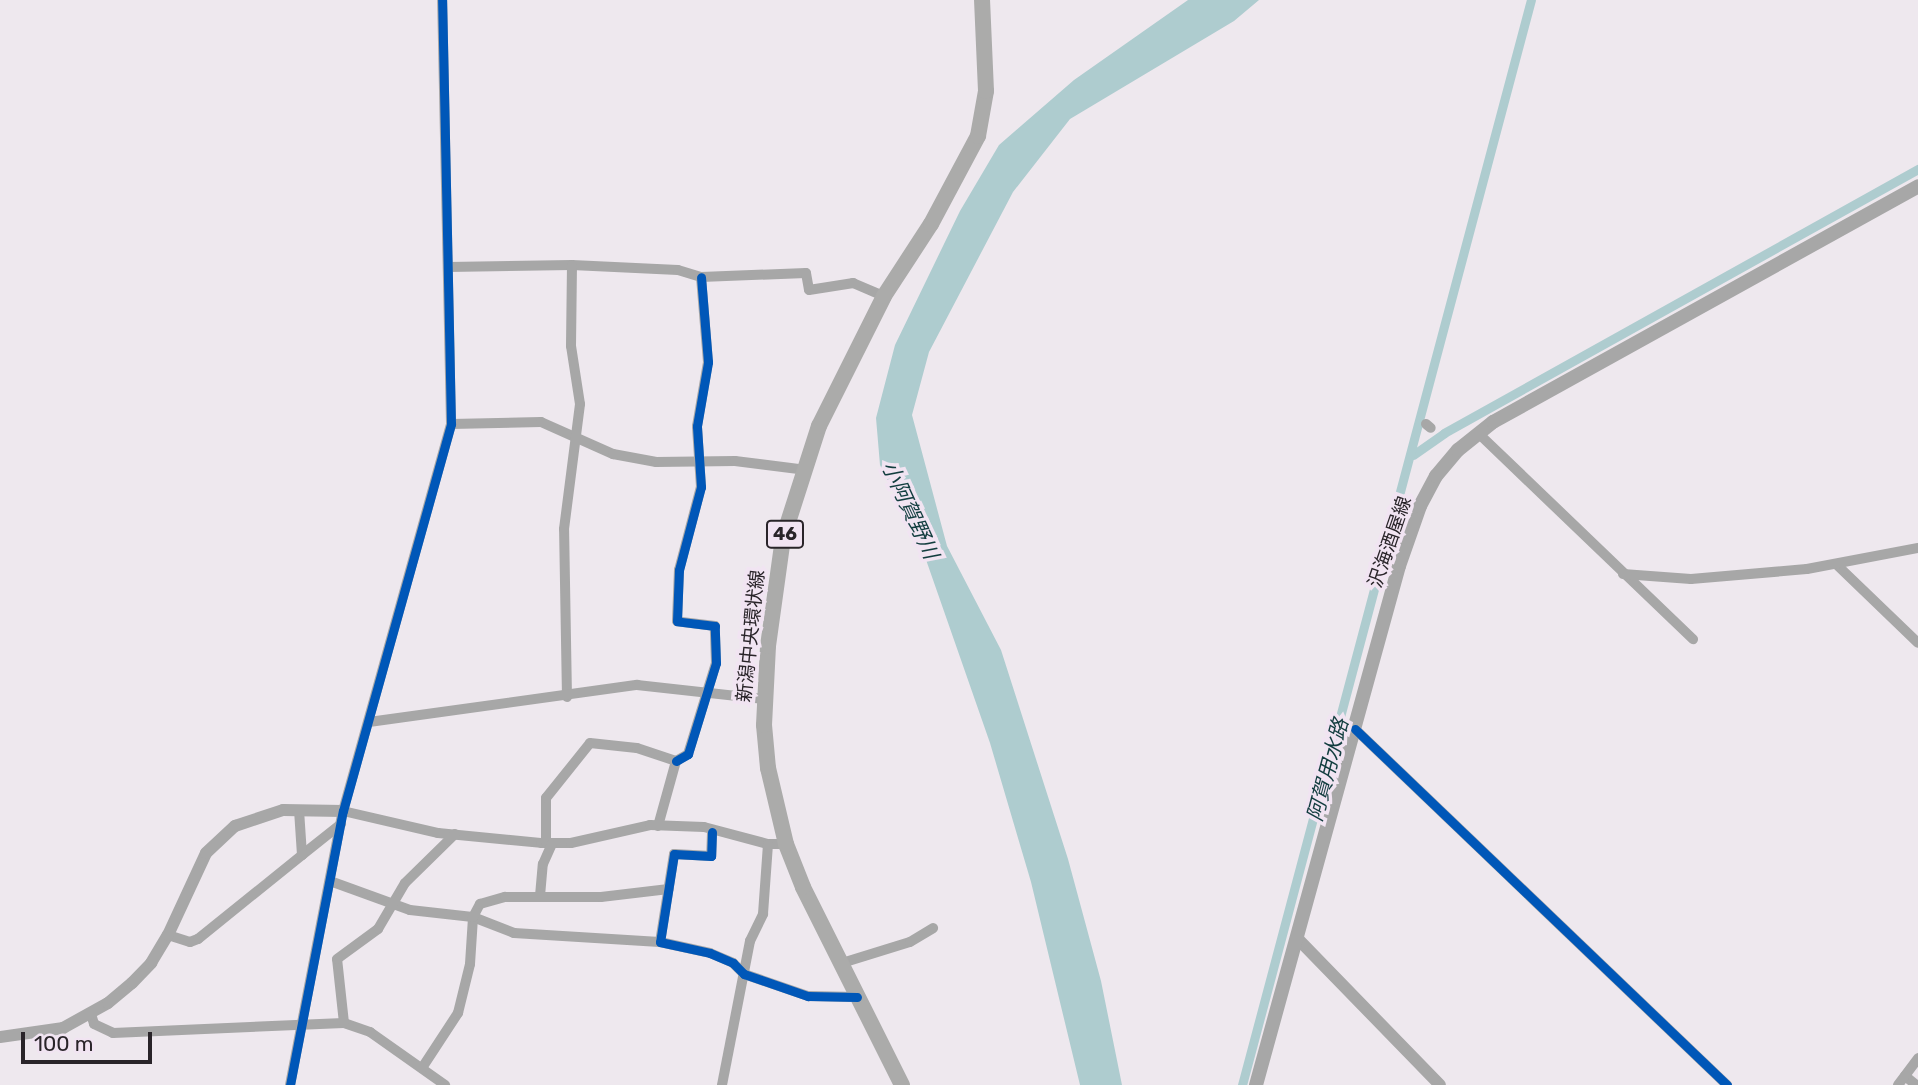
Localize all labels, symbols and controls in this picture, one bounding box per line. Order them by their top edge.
water label: 小阿賀野川 [876,457,944,563]
street label: 沢海酒屋線 [1364,493,1416,591]
road number: 46 [766,520,804,548]
street label: 新潟中央環状線 [733,569,769,703]
water label: 阿賀用水路 [1302,716,1354,824]
scale bar [24,1018,156,1062]
text: 100 m [34,1031,93,1056]

